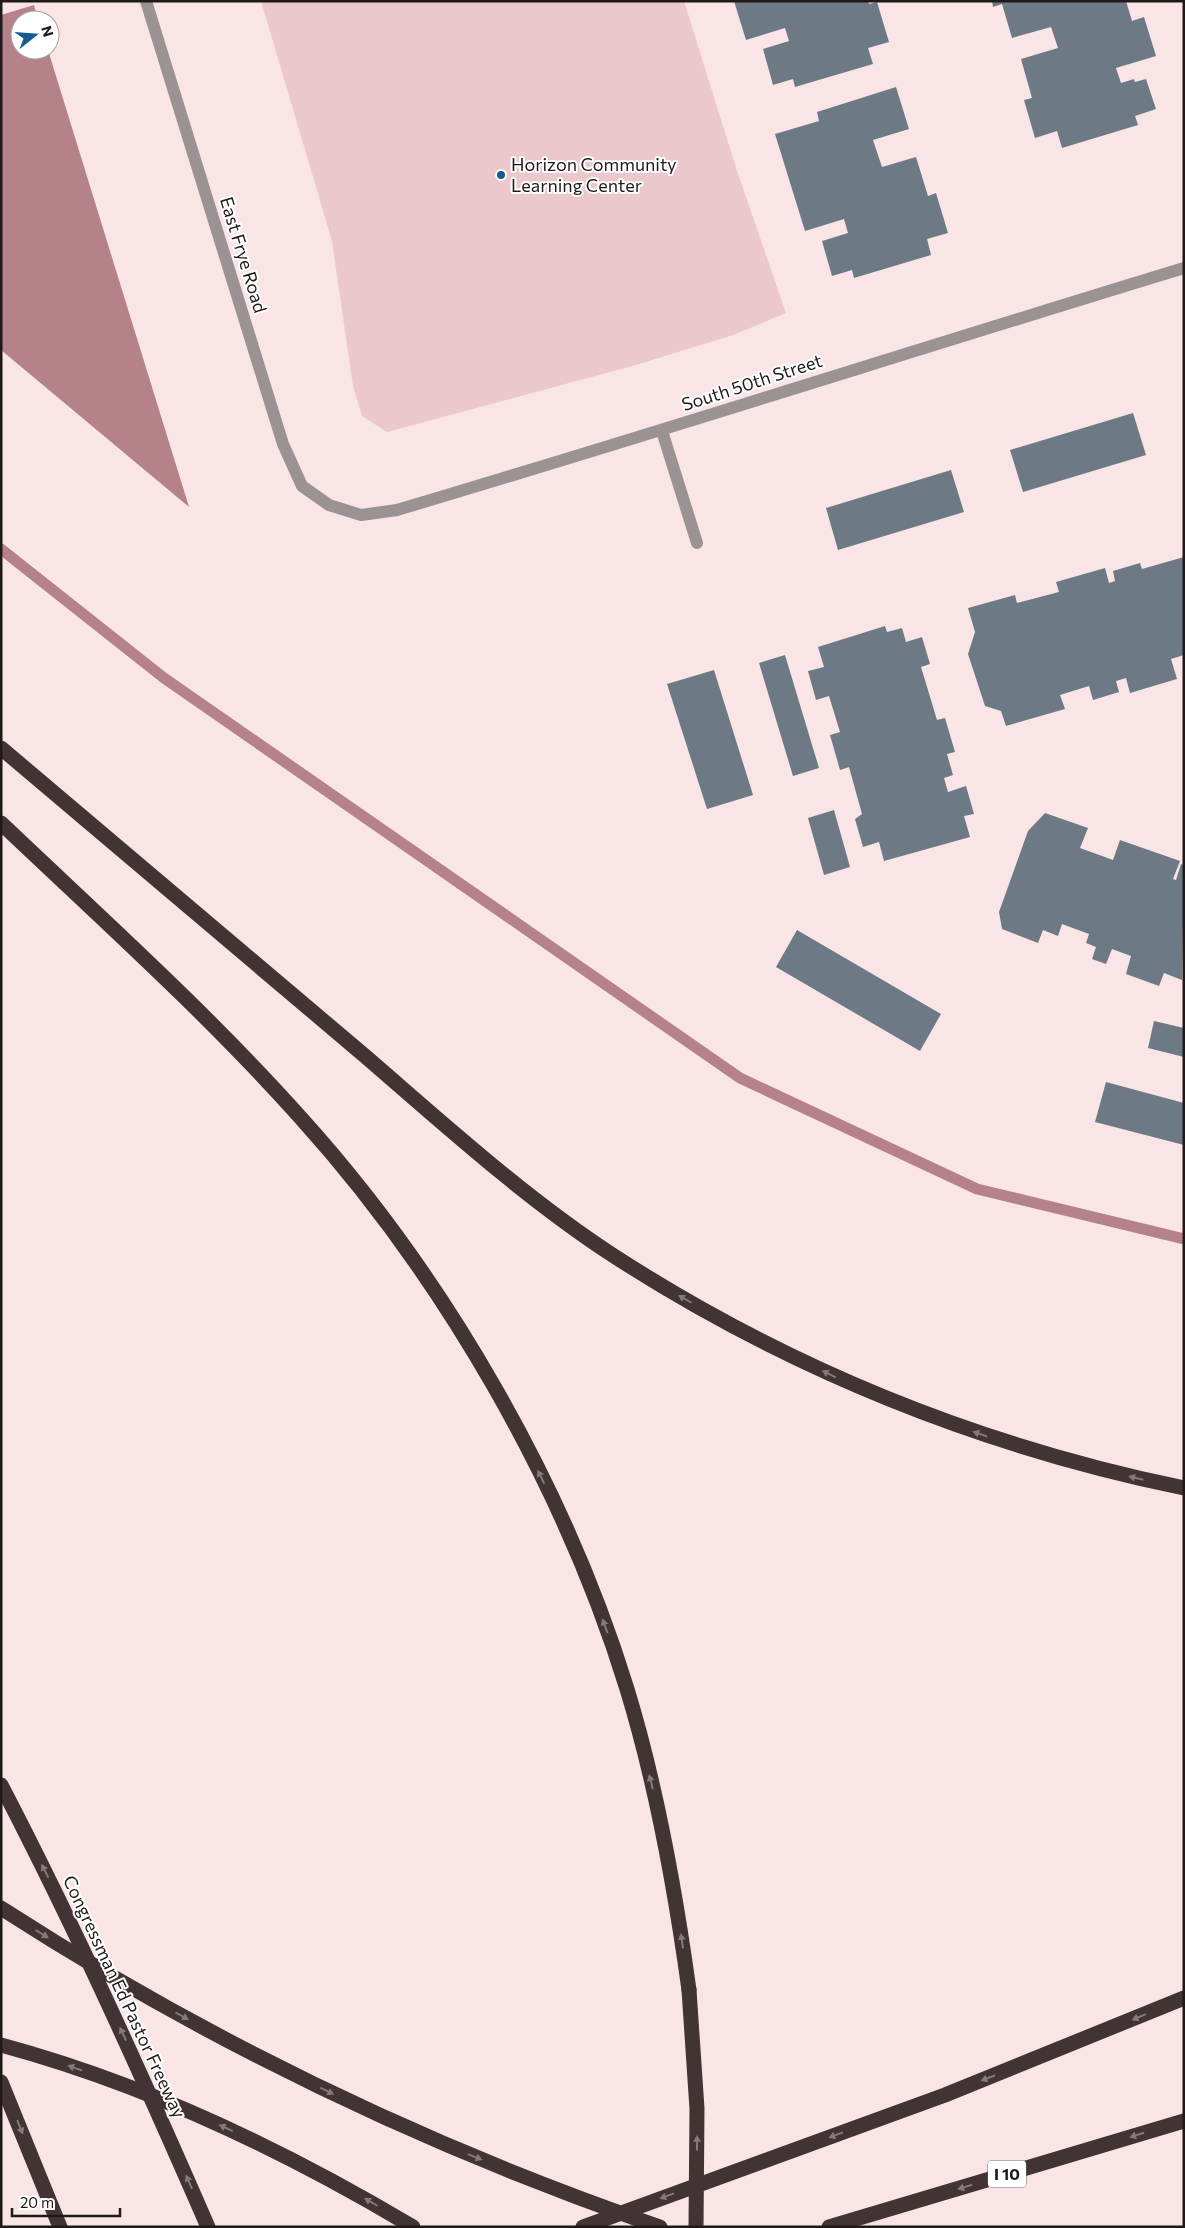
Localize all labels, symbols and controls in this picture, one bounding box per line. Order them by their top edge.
north arrow [10,10,60,60]
text: N [38,24,58,39]
place label: Horizon Community Learning Center [511,153,677,196]
marker: Horizon Community Learning Center [495,169,507,181]
street label: East Frye Road [216,194,272,315]
street label: South 50th Street [679,349,825,415]
one-way arrow [678,1294,692,1303]
one-way arrow [822,1370,836,1378]
one-way arrow [972,1430,987,1438]
one-way arrow [537,1470,545,1484]
one-way arrow [1129,1474,1144,1482]
one-way arrow [601,1618,609,1633]
one-way arrow [647,1774,655,1789]
one-way arrow [41,1864,49,1878]
street label: Congressman Ed Pastor Freeway [59,1872,191,2121]
one-way arrow [36,1930,49,1939]
one-way arrow [678,1933,686,1949]
one-way arrow [176,2012,189,2021]
one-way arrow [1132,2014,1146,2022]
one-way arrow [118,2027,126,2041]
one-way arrow [67,2064,82,2072]
one-way arrow [980,2074,995,2082]
one-way arrow [320,2087,334,2095]
one-way arrow [16,2120,24,2135]
one-way arrow [219,2124,233,2132]
one-way arrow [828,2131,843,2139]
one-way arrow [1129,2132,1144,2140]
one-way arrow [693,2135,701,2151]
one-way arrow [468,2154,482,2162]
road number: I 10 [988,2160,1026,2188]
one-way arrow [184,2175,192,2189]
one-way arrow [957,2183,972,2191]
scale bar [12,2186,120,2218]
one-way arrow [659,2192,674,2200]
text: 20 m [20,2193,54,2211]
one-way arrow [364,2197,377,2206]

